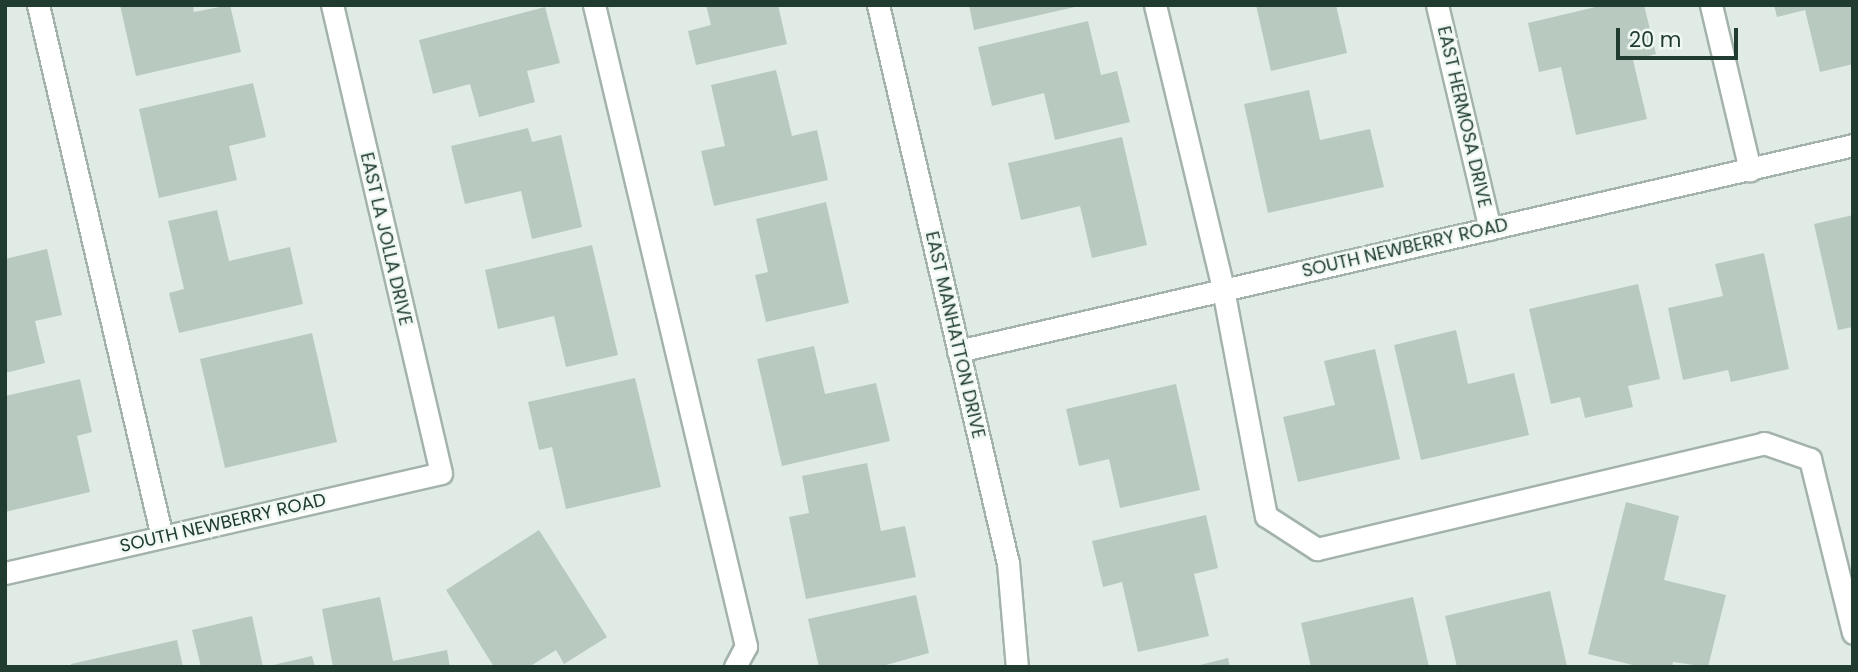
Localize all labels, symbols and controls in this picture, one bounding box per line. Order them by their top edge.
scale bar [1620,14,1742,58]
street label: EAST HERMOSA DRIVE [1433,24,1495,210]
text: 20 m [1629,25,1682,54]
street label: EAST LA JOLLA DRIVE [356,150,416,328]
street label: SOUTH NEWBERRY ROAD [1300,214,1510,282]
street label: EAST MANHATTON DRIVE [921,229,989,441]
street label: SOUTH NEWBERRY ROAD [118,489,328,557]

